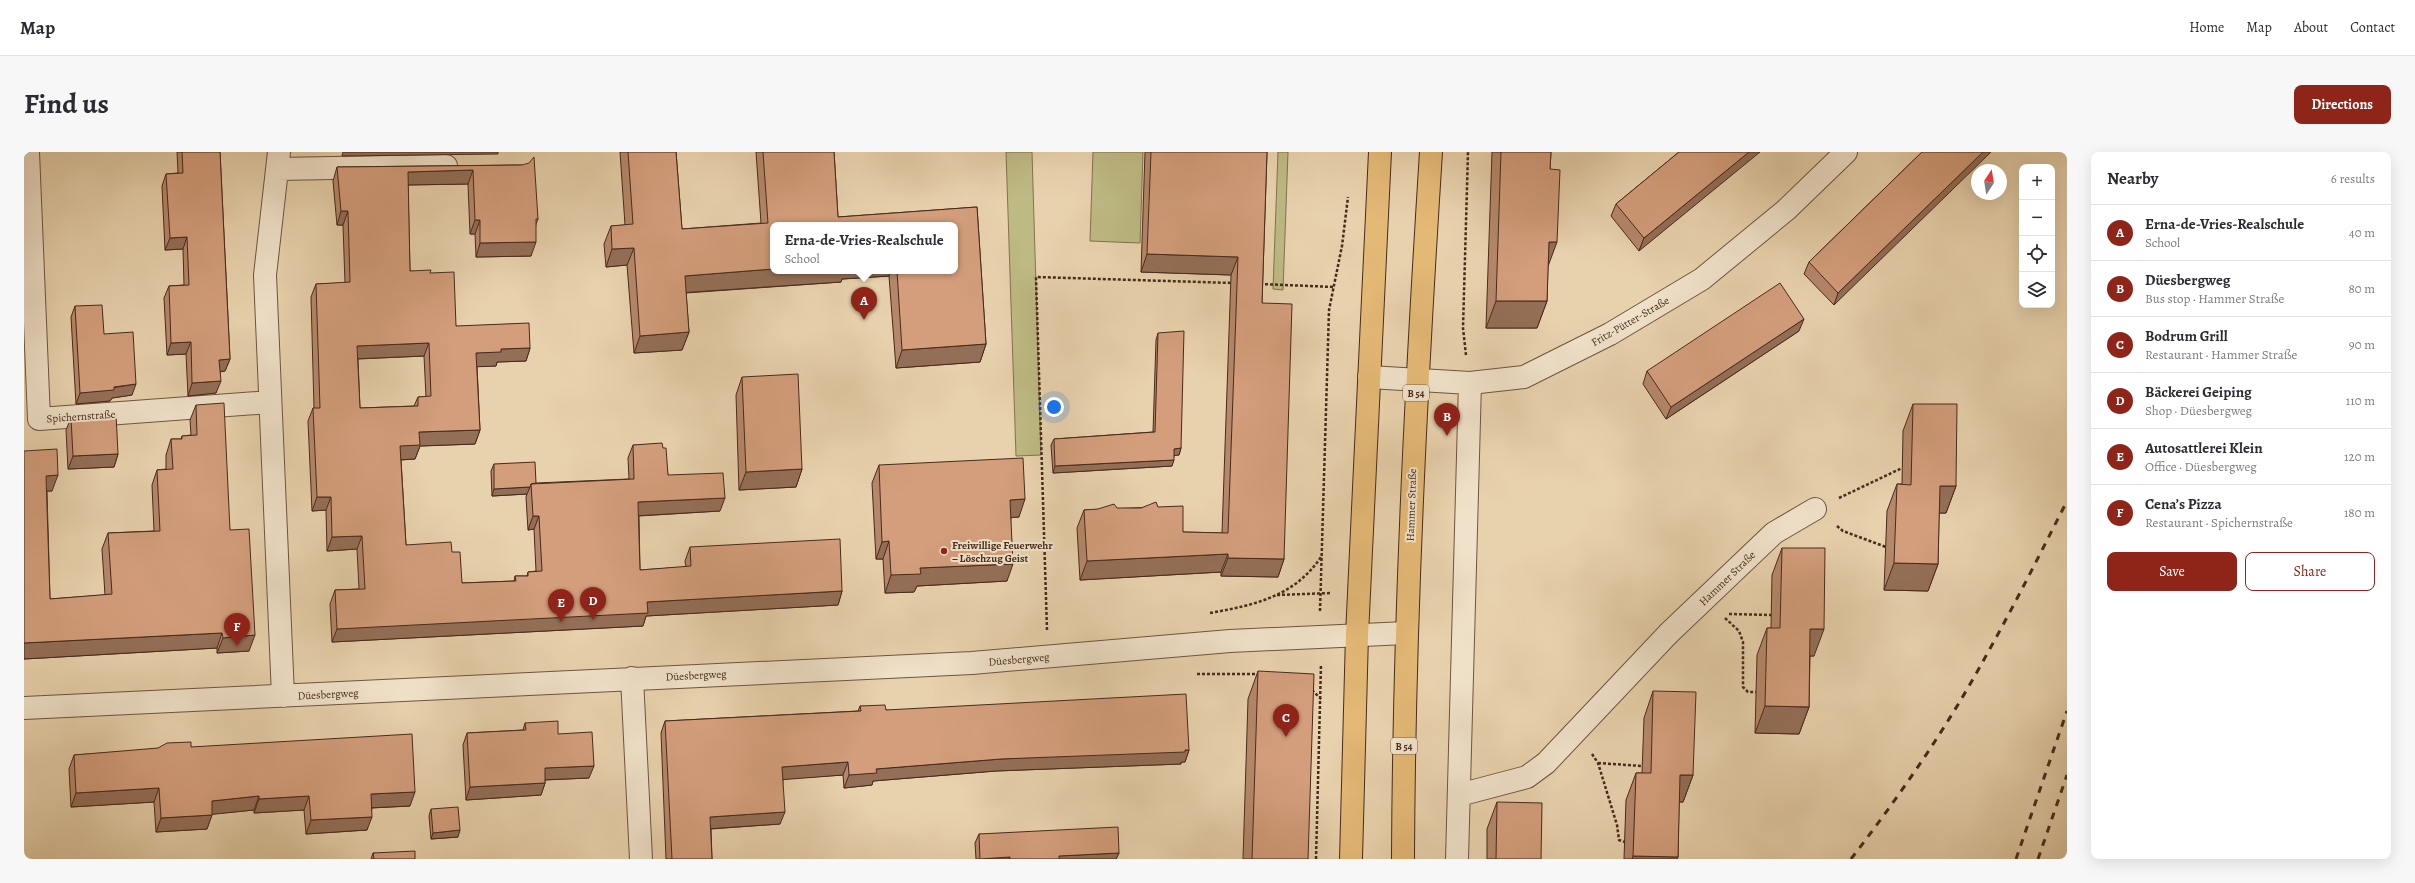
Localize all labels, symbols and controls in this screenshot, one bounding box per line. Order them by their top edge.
text: Map [20,15,55,41]
text: Home [2189,18,2224,37]
text: Map [2246,18,2272,37]
text: About [2294,18,2328,37]
text: Contact [2350,18,2395,37]
text: Find us [24,85,109,123]
button: Directions [2294,85,2391,124]
north arrow [1971,164,2007,200]
map controls [2019,164,2055,308]
button: + [2019,164,2055,200]
text: Nearby [2107,167,2158,190]
text: 6 results [2331,170,2375,187]
button: − [2019,200,2055,236]
text: Erna-de-Vries-Realschule [2145,214,2304,234]
popup [770,222,958,274]
text: A [2116,224,2124,241]
text: 40 m [2349,224,2375,241]
text: Erna-de-Vries-Realschule [784,230,944,250]
text: School [2145,234,2180,251]
button: locate [2019,236,2055,272]
text: School [784,250,820,267]
text: Düesbergweg [2145,270,2230,290]
button: layers [2019,272,2055,308]
text: B [2116,280,2124,297]
text: 80 m [2348,280,2375,297]
pin: A [851,287,877,320]
text: Bus stop · Hammer Straße [2145,290,2284,307]
street label: Fritz-Pütter-Straße [1588,293,1672,350]
text: Bodrum Grill [2145,326,2228,346]
text: C [2116,336,2124,353]
text: 90 m [2349,336,2375,353]
text: Restaurant · Hammer Straße [2145,346,2297,363]
text: Bäckerei Geiping [2145,382,2252,402]
road number: B 54 [1403,385,1429,401]
text: D [2115,392,2125,409]
text: 110 m [2346,392,2375,409]
your location [1044,397,1064,417]
text: Shop · Düesbergweg [2145,402,2252,419]
pin: B [1434,403,1460,436]
street label: Spichernstraße [46,407,116,426]
text: Autosattlerei Klein [2145,438,2263,458]
text: E [2116,448,2124,465]
text: 120 m [2344,448,2375,465]
text: Office · Düesbergweg [2145,458,2257,475]
street label: Hammer Straße [1403,468,1420,542]
text: Cena’s Pizza [2145,494,2222,514]
text: F [2117,504,2123,521]
text: 180 m [2344,504,2375,521]
text: Restaurant · Spichernstraße [2145,514,2293,531]
place label: Freiwillige Feuerwehr – Löschzug Geist [952,538,1053,566]
marker: Freiwillige Feuerwehr – Löschzug Geist [939,546,949,556]
street label: Hammer Straße [1696,548,1759,609]
button: Save [2107,552,2237,591]
button: Share [2245,552,2375,591]
pin: D [580,587,606,620]
pin: E [548,589,574,622]
pin: F [224,613,250,646]
street label: Düesbergweg [988,649,1051,670]
street label: Düesbergweg [665,666,727,685]
street label: Düesbergweg [297,685,359,704]
pin: C [1273,704,1299,737]
road number: B 54 [1391,738,1417,754]

